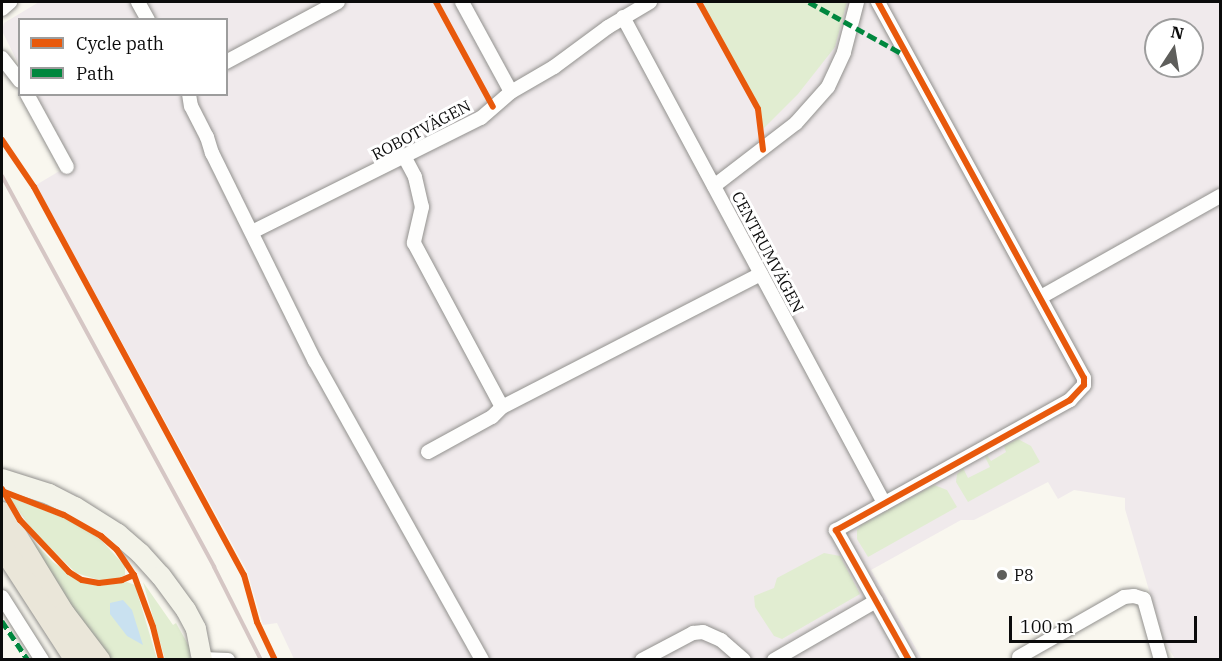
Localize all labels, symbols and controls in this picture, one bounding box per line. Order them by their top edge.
legend [18,18,228,96]
north arrow [1144,18,1204,78]
text: N [1169,21,1186,43]
text: Cycle path [76,32,164,55]
text: Path [76,62,114,85]
street label: ROBOTVÄGEN [368,96,474,164]
street label: CENTRUMVÄGEN [728,188,808,316]
place label: P8 [1014,565,1034,585]
marker: P8 [995,568,1009,582]
scale bar [1012,604,1200,642]
text: 100 m [1020,615,1074,638]

